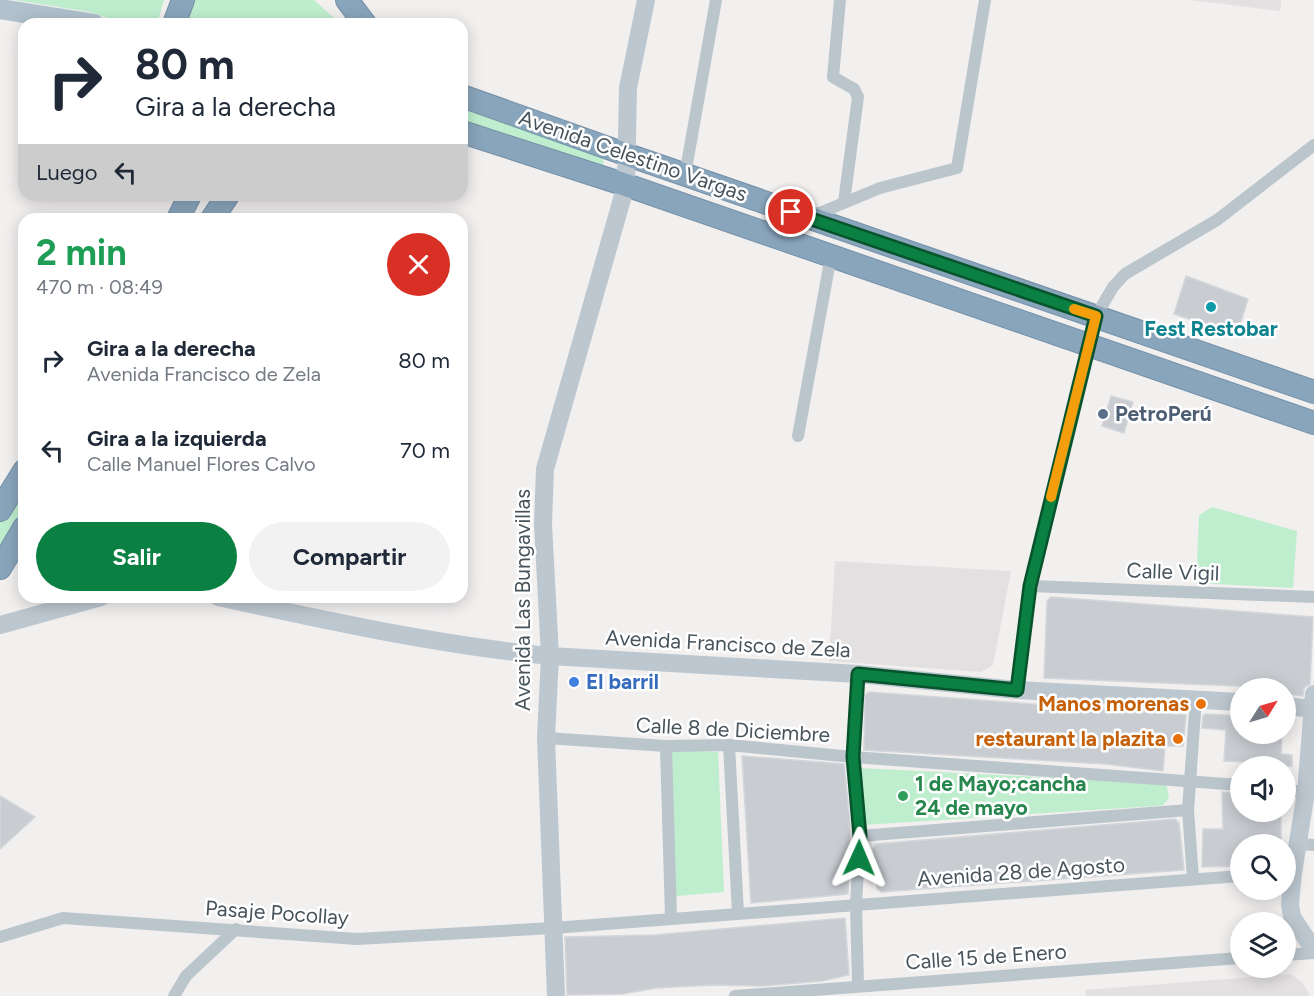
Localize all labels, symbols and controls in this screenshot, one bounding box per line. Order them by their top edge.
text: 80 m [135,39,235,90]
icon: right [36,42,114,120]
text: Gira a la derecha [135,90,336,123]
street label: Avenida Celestino Vargas [516,105,751,206]
icon: left [109,156,142,189]
text: Luego [36,159,97,186]
pin [765,186,816,237]
icon: arrive [774,195,807,228]
text: 2 min [36,231,127,274]
button: close [387,233,450,296]
text: 470 m · 08:49 [36,275,163,299]
marker: Fest Restobar [1204,300,1218,314]
place label: Fest Restobar [1144,316,1278,341]
text: Gira a la derecha [87,335,256,362]
icon: right [36,344,69,377]
text: 80 m [398,347,450,374]
text: Avenida Francisco de Zela [87,362,321,386]
place label: PetroPerú [1115,401,1212,426]
marker: PetroPerú [1096,407,1110,421]
text: Gira a la izquierda [87,425,267,452]
icon: left [36,434,69,467]
text: 70 m [400,437,450,464]
text: Calle Manuel Flores Calvo [87,452,316,476]
street label: Avenida Las Bungavillas [510,489,535,711]
button: Salir [36,522,237,591]
button: Compartir [249,522,450,591]
street label: Calle Vigil [1126,557,1220,586]
street label: Avenida Francisco de Zela [605,625,851,662]
place label: El barril [586,669,659,694]
marker: El barril [567,675,581,689]
north arrow [1230,678,1296,744]
map controls [1230,678,1296,978]
place label: Manos morenas [1038,691,1189,716]
marker: Manos morenas [1194,697,1208,711]
street label: Calle 8 de Diciembre [635,712,831,747]
place label: restaurant la plazita [975,726,1166,751]
marker: restaurant la plazita [1171,732,1185,746]
button: sound [1230,756,1296,822]
place label: 1 de Mayo;cancha 24 de mayo [915,771,1086,820]
marker: 1 de Mayo;cancha 24 de mayo [896,789,910,803]
position arrow [827,826,891,890]
button: search [1230,834,1296,900]
street label: Avenida 28 de Agosto [916,852,1126,891]
street label: Pasaje Pocollay [204,895,350,930]
button: layers [1230,912,1296,978]
street label: Calle 15 de Enero [905,938,1067,975]

